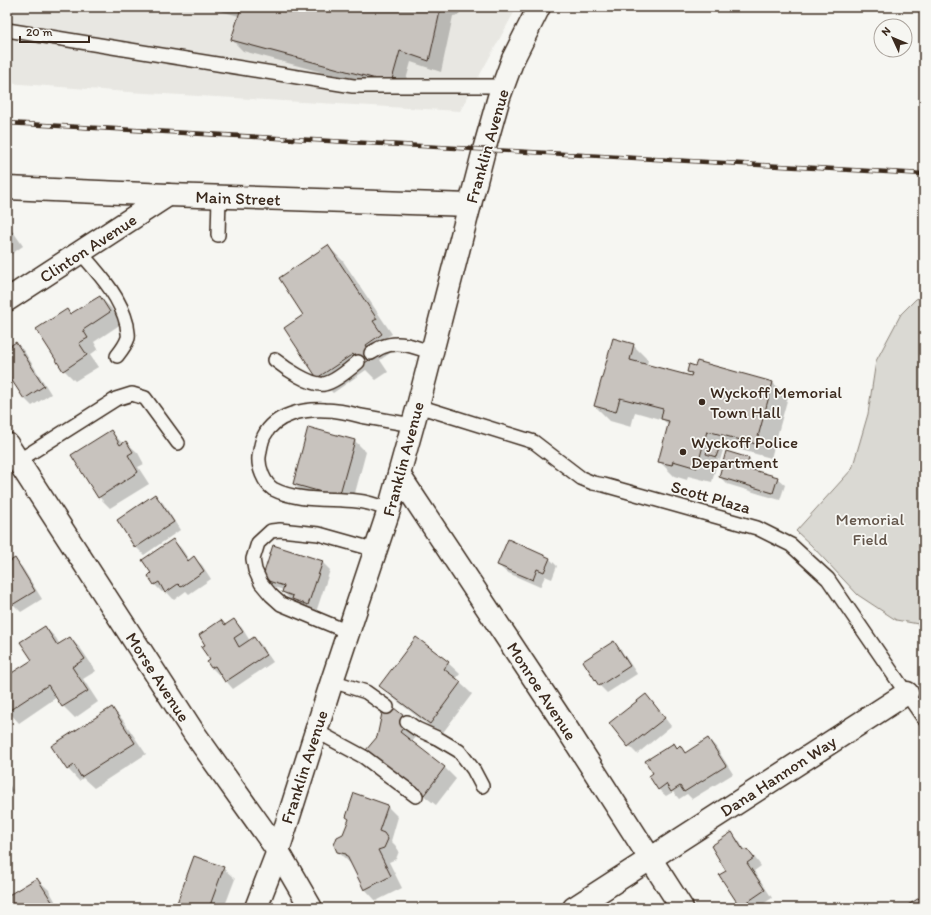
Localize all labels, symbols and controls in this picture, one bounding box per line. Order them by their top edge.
scale bar [20,18,89,44]
north arrow [873,18,913,58]
text: N [879,24,893,39]
text: 20 m [26,25,53,39]
street label: Franklin Avenue [461,86,513,206]
street label: Main Street [195,187,281,209]
street label: Clinton Avenue [36,209,140,287]
place label: Wyckoff Memorial Town Hall [710,382,842,422]
marker: Wyckoff Memorial Town Hall [697,397,707,407]
street label: Franklin Avenue [378,399,428,519]
place label: Wyckoff Police Department [691,432,798,472]
marker: Wyckoff Police Department [678,447,688,457]
street label: Scott Plaza [669,476,753,518]
park label: Memorial Field [836,509,905,549]
street label: Morse Avenue [122,629,194,725]
street label: Monroe Avenue [503,638,581,744]
street label: Franklin Avenue [276,708,332,826]
street label: Dana Hannon Way [716,731,840,821]

